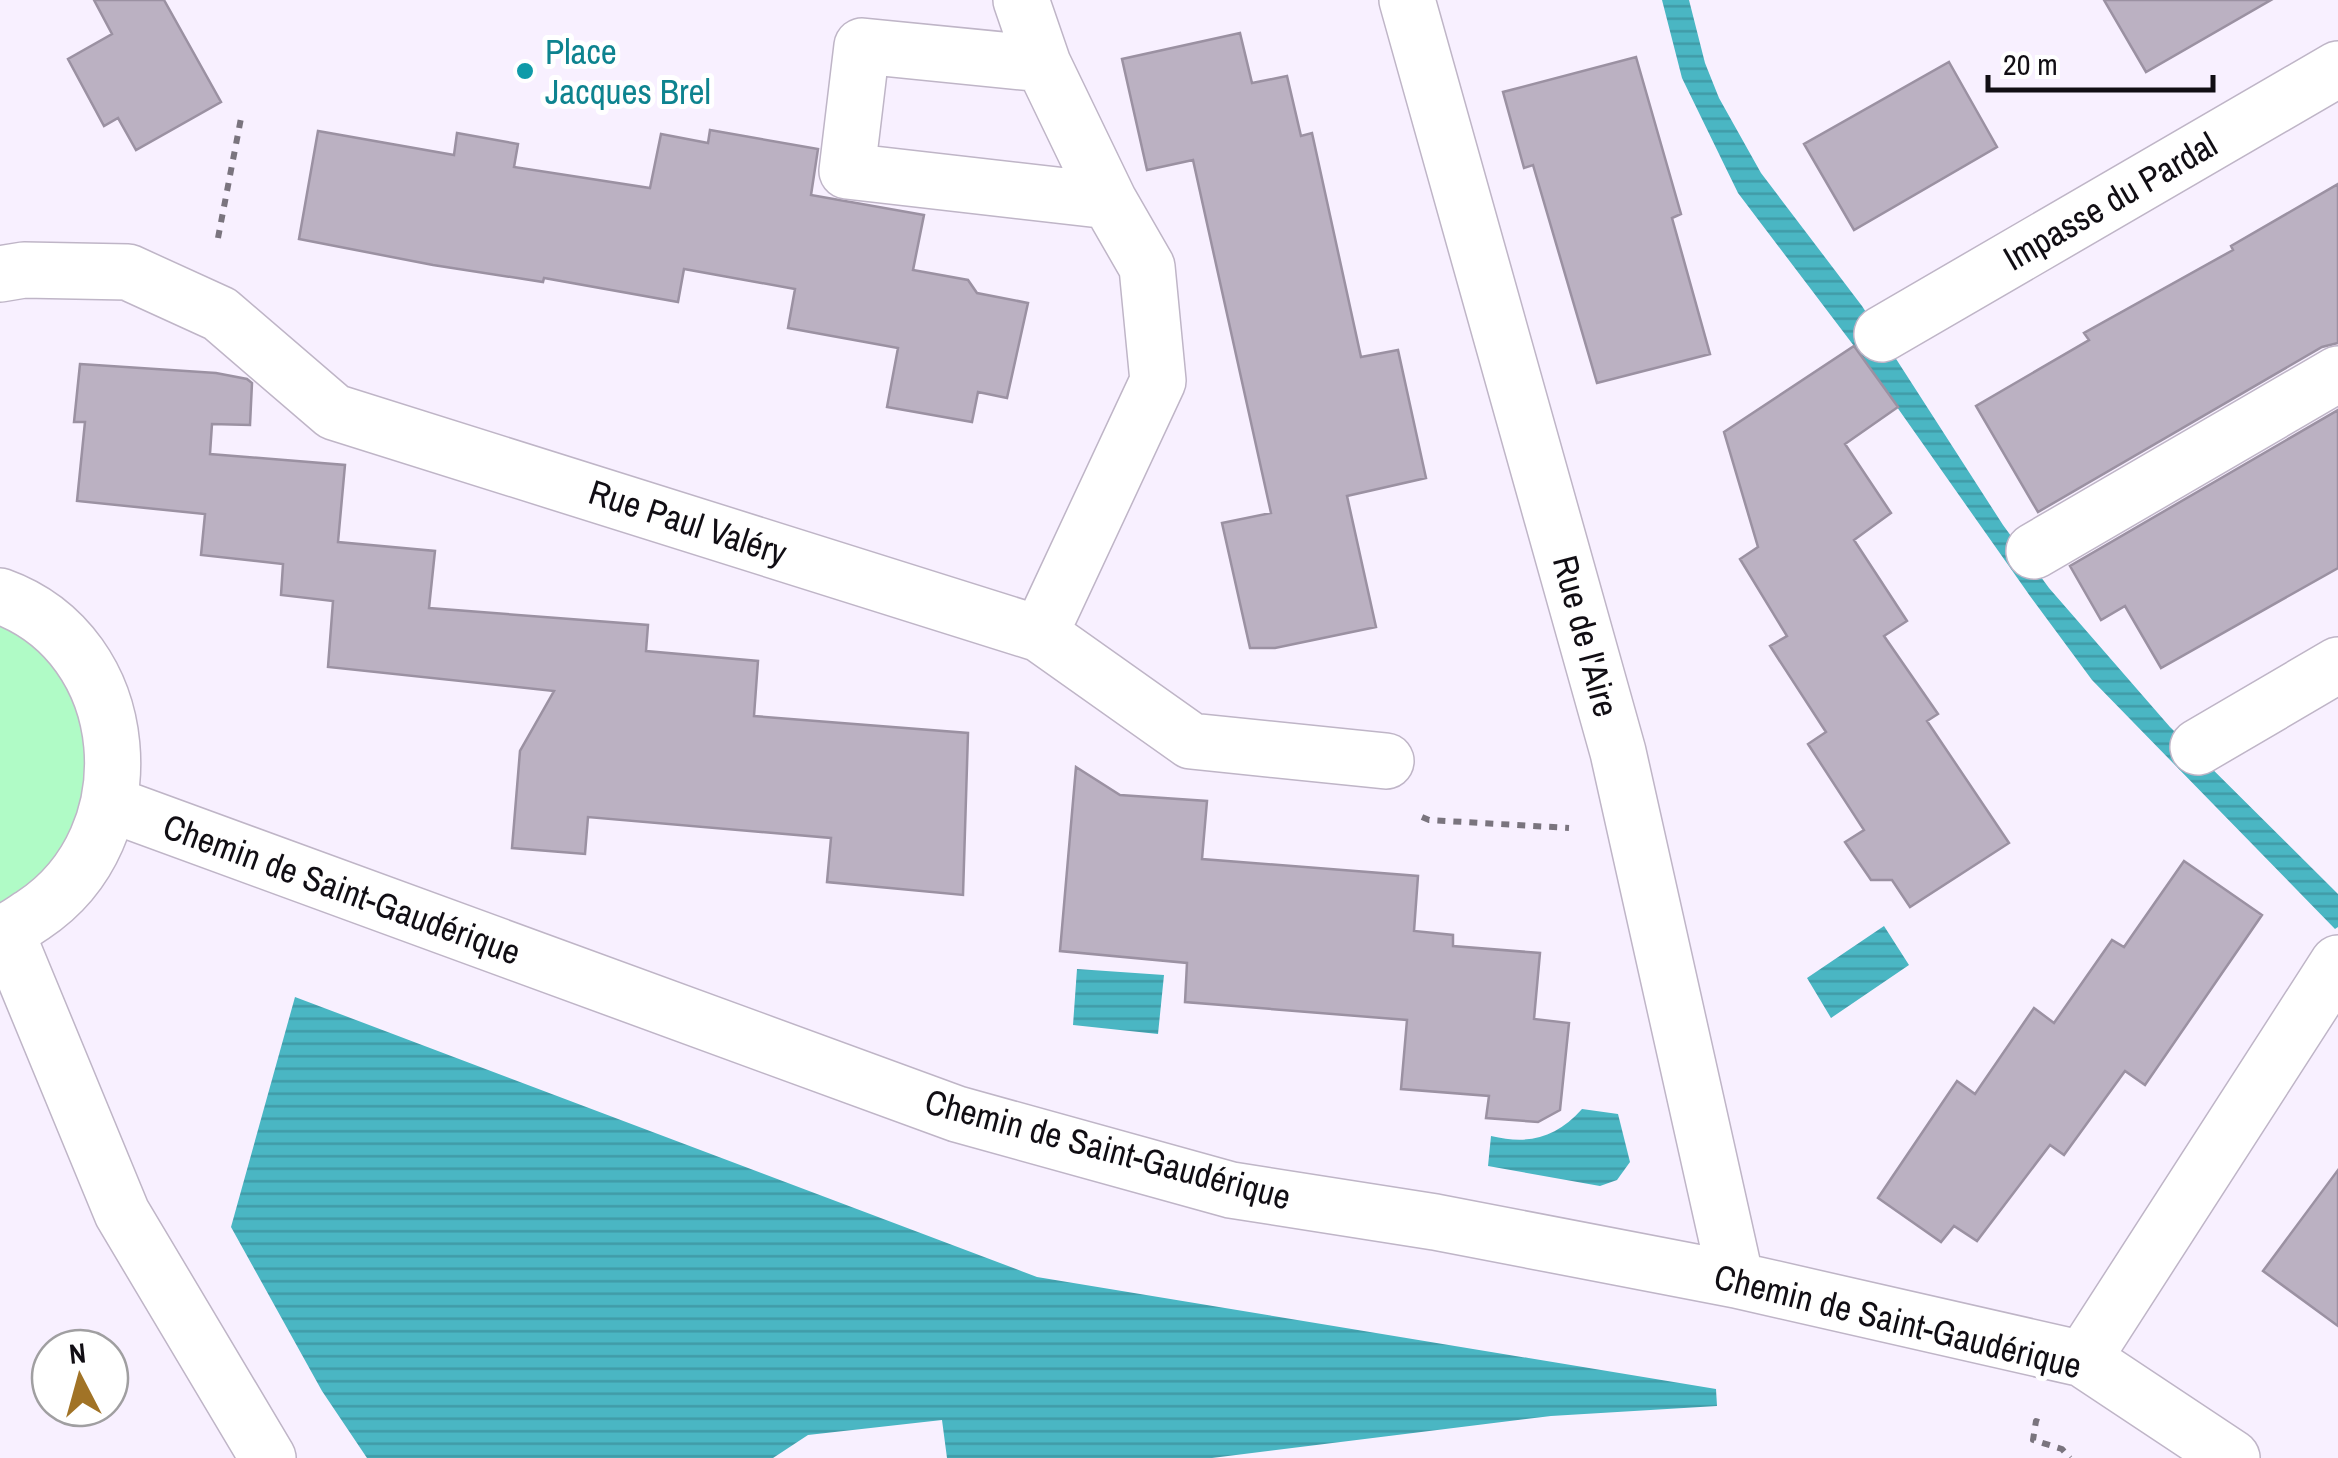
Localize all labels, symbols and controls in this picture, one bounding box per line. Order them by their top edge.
place label: Place Jacques Brel [545,28,711,115]
scale bar [1988,30,2213,92]
text: 20 m [2003,44,2058,84]
marker: Place Jacques Brel [514,60,536,82]
street label: Impasse du Pardal [1995,121,2225,281]
street label: Rue Paul Valéry [583,468,793,576]
street label: Rue de l'Aire [1542,550,1630,722]
street label: Chemin de Saint-Gaudérique [157,803,527,975]
street label: Chemin de Saint-Gaudérique [920,1078,1296,1220]
street label: Chemin de Saint-Gaudérique [1710,1253,2086,1389]
north arrow [30,1328,130,1428]
text: N [67,1333,88,1373]

